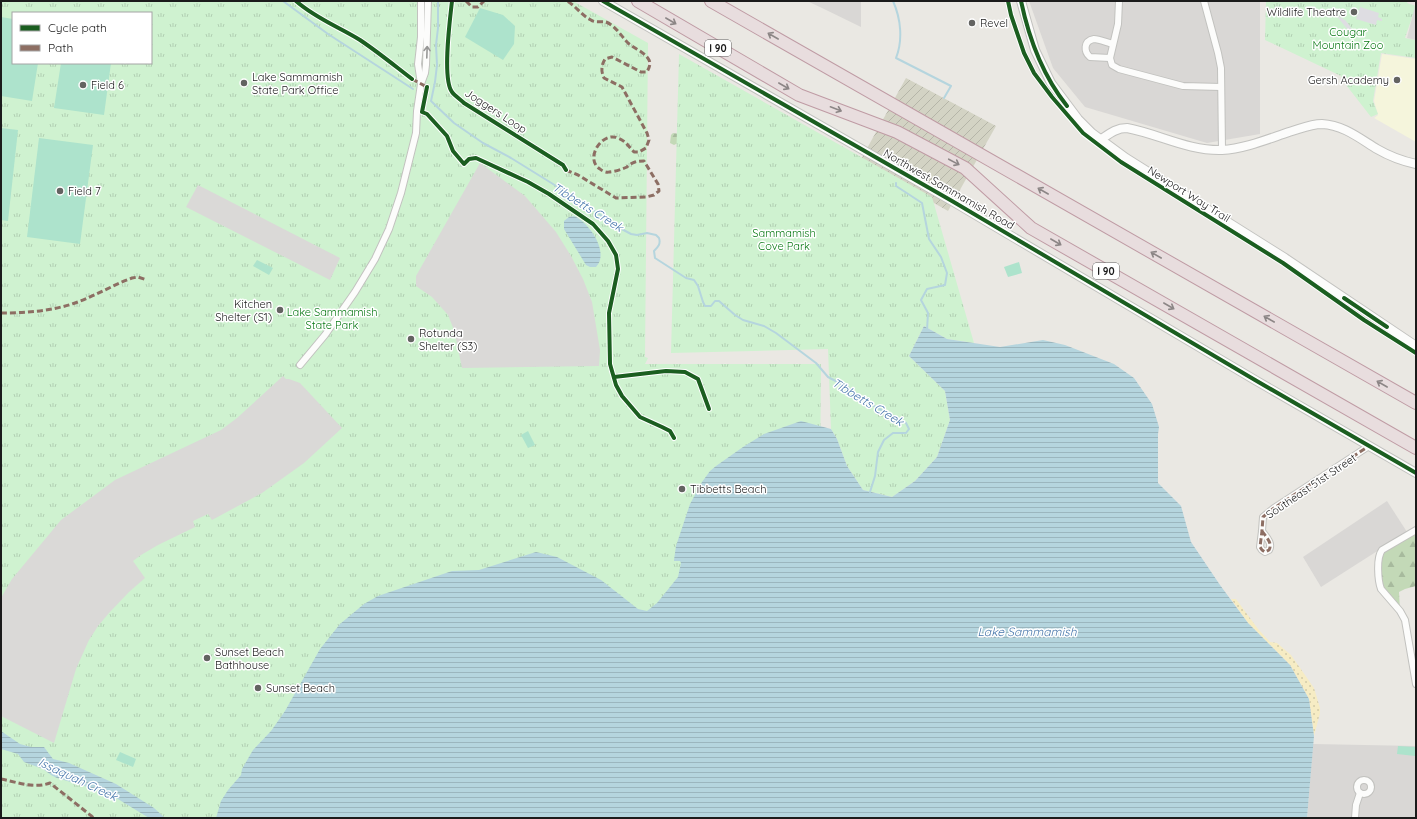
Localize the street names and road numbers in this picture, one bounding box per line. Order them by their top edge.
road number: I 90 [705,40,731,56]
street label: Joggers Loop [462,86,530,136]
street label: Northwest Sammamish Road [881,146,1017,232]
street label: Newport Way Trail [1145,163,1233,225]
road number: I 90 [1093,263,1119,279]
street label: Southeast 51st Street [1263,450,1359,521]

